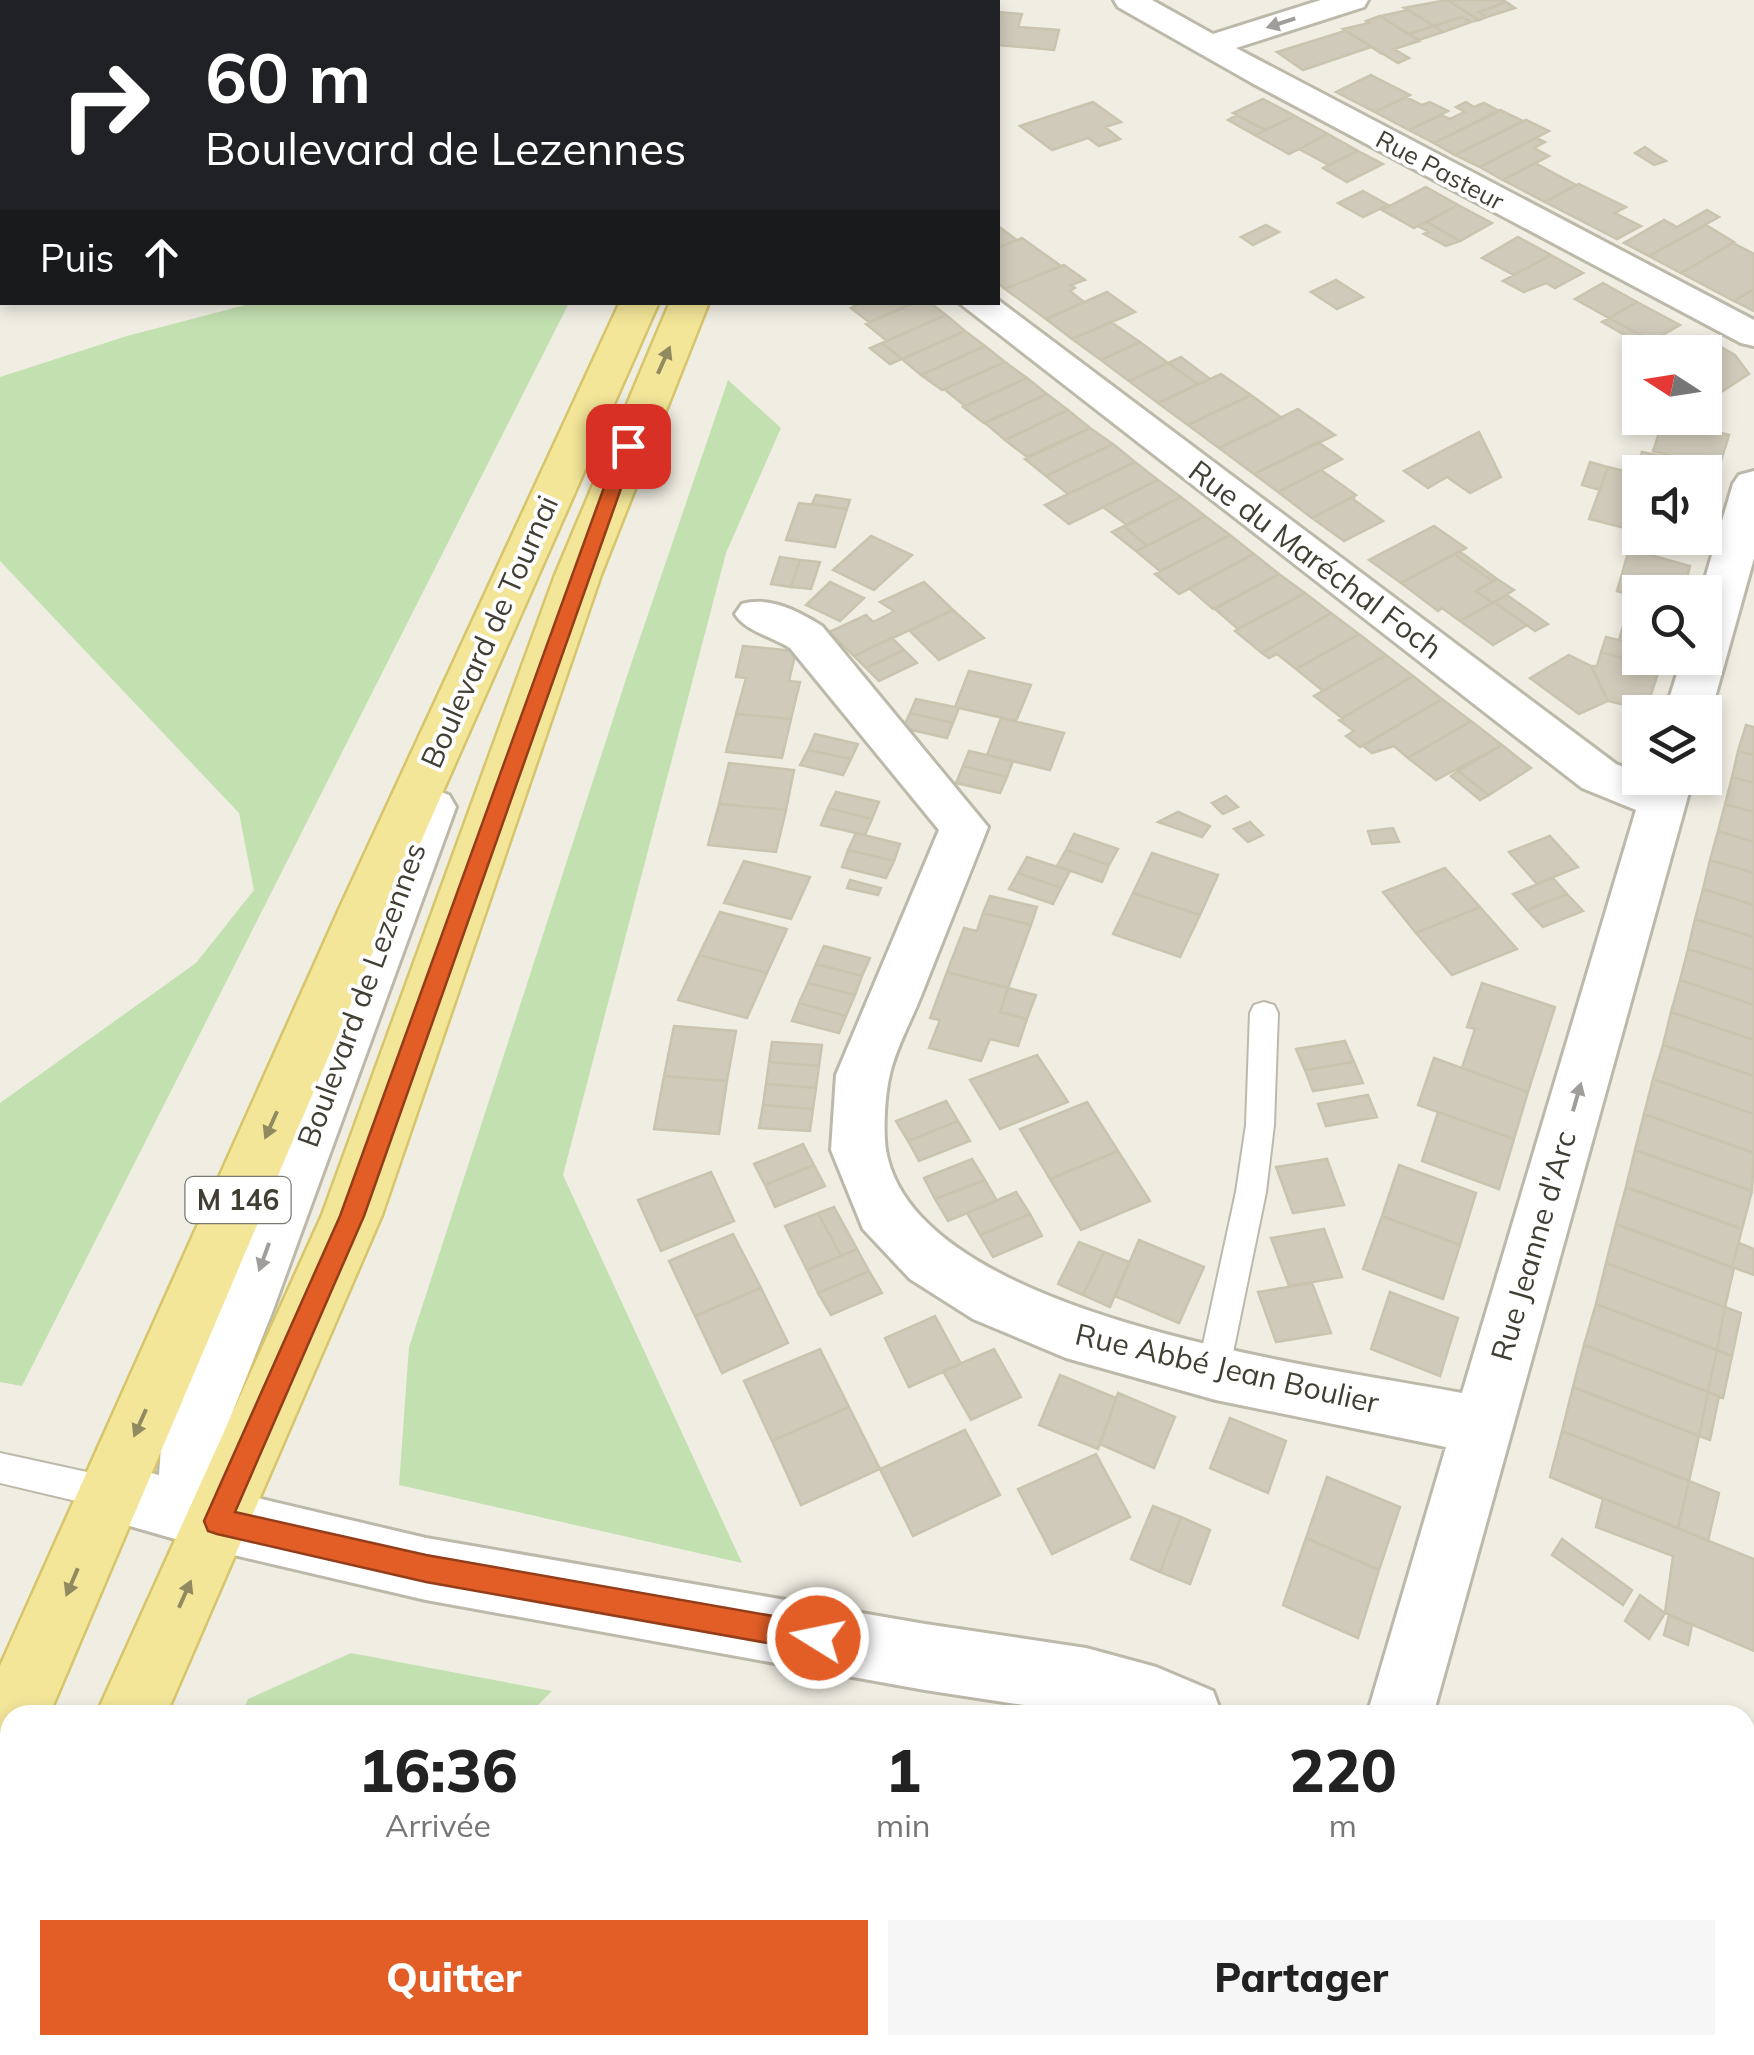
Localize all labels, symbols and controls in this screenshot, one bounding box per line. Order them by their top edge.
one-way arrow [1265,16,1295,31]
text: 60 m [205,33,371,121]
icon: right [40,40,170,170]
text: Boulevard de Lezennes [205,120,686,176]
street label: Rue Pasteur [1371,123,1510,216]
icon: ahead [134,230,189,285]
text: Puis [40,234,114,282]
north arrow [1622,335,1722,435]
map controls [1622,335,1722,795]
one-way arrow [656,345,672,375]
pin [586,404,671,489]
icon: arrive [601,419,656,474]
street label: Rue du Maréchal Foch [1181,452,1450,667]
button: sound [1622,455,1722,555]
street label: Boulevard de Tournai [412,489,566,774]
button: search [1622,575,1722,675]
button: layers [1622,695,1722,795]
street label: Boulevard de Lezennes [288,837,434,1152]
one-way arrow [1570,1081,1585,1112]
one-way arrow [263,1110,279,1140]
street label: Rue Jeanne d'Arc [1482,1126,1584,1365]
road number: M 146 [186,1177,290,1223]
one-way arrow [256,1243,271,1273]
street label: Rue Abbé Jean Boulier [1072,1315,1383,1421]
one-way arrow [132,1408,148,1437]
one-way arrow [64,1567,80,1597]
one-way arrow [176,1579,193,1608]
position arrow [766,1586,870,1690]
text: 16:36 [358,1732,518,1807]
text: 1 [885,1732,921,1807]
text: 220 [1289,1732,1397,1807]
text: Arrivée [385,1805,491,1845]
text: min [876,1805,931,1845]
text: m [1329,1805,1357,1845]
button: Quitter [40,1920,868,2035]
button: Partager [888,1920,1715,2035]

